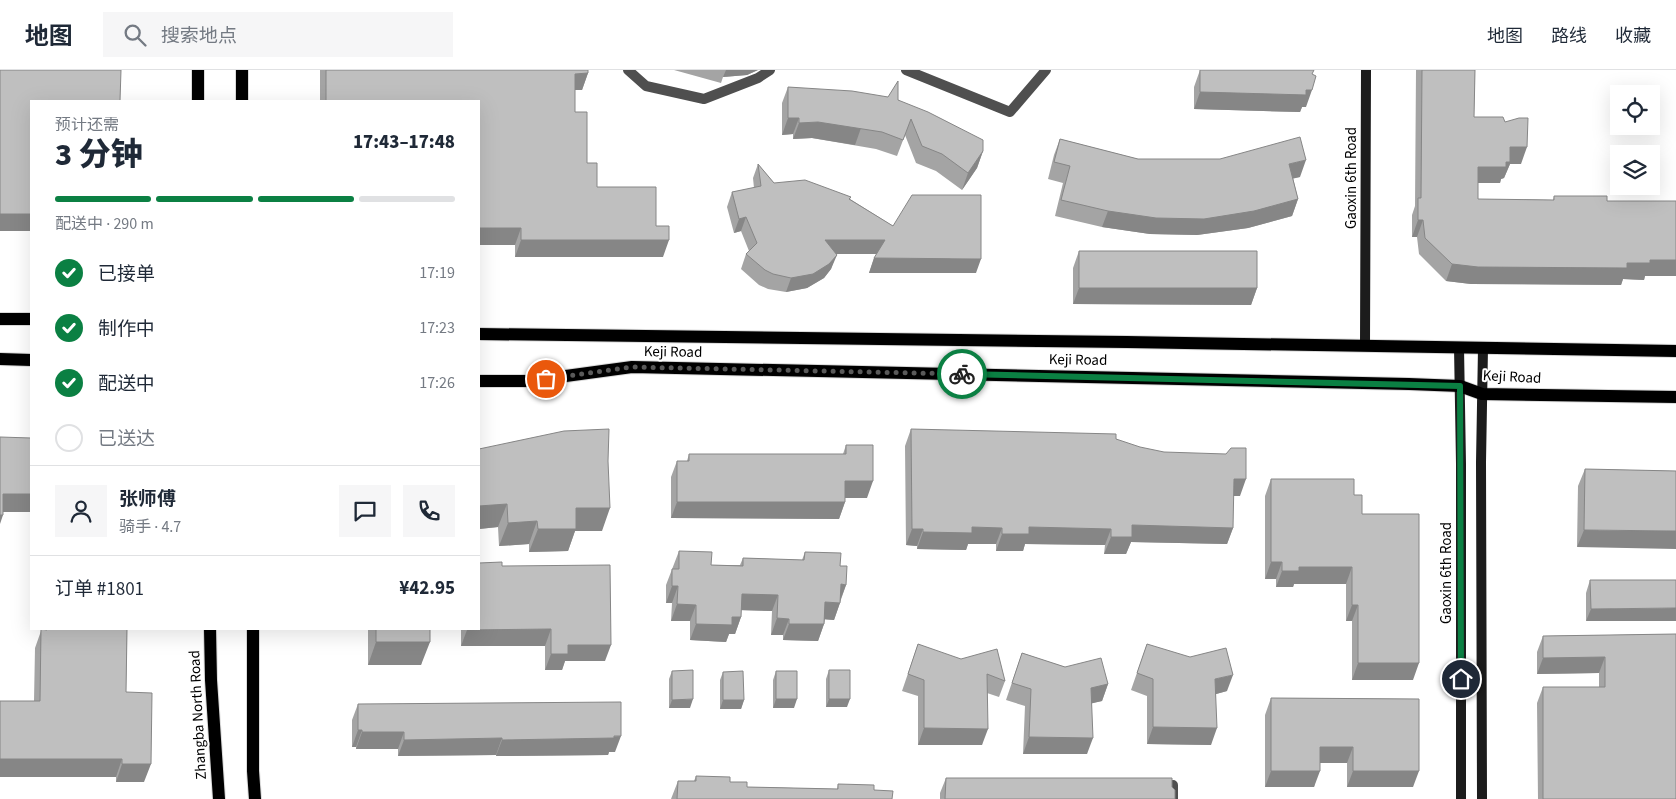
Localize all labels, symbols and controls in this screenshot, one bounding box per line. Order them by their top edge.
search box [103,12,453,57]
text: 地图 [25,19,73,54]
icon: search [121,21,149,49]
text: 搜索地点 [161,23,237,50]
text: 地图 [1487,24,1523,49]
text: 路线 [1551,24,1587,49]
text: 收藏 [1615,24,1651,49]
map controls [1610,85,1660,195]
button: locate [1610,85,1660,135]
text: 预计还需 [55,114,119,136]
street label: Gaoxin 6th Road [1341,127,1362,229]
text: 17:43–17:48 [353,129,455,156]
text: 3 分钟 [55,132,143,178]
button: layers [1610,145,1660,195]
text: 配送中 · 290 m [55,213,154,235]
icon: check [55,259,83,287]
text: 已接单 [98,261,155,288]
text: 17:19 [419,262,455,284]
icon: check [55,314,83,342]
text: 制作中 [98,316,155,343]
text: 17:23 [419,317,455,339]
street label: Keji Road [644,341,702,363]
courier [937,349,987,399]
street label: Keji Road [1049,349,1107,371]
pin [525,358,567,400]
icon: bike [948,360,976,388]
icon: bag [532,365,560,393]
street label: Keji Road [1482,365,1542,389]
icon: check [55,369,83,397]
text: 配送中 [98,371,155,398]
text: 17:26 [419,372,455,394]
text: 已送达 [98,426,155,453]
button: person [55,485,107,537]
button: chat [339,485,391,537]
button: phone [403,485,455,537]
text: 张师傅 [119,486,176,513]
text: 骑手 · 4.7 [119,516,181,538]
street label: Gaoxin 6th Road [1436,522,1457,624]
text: ¥42.95 [399,575,455,602]
text: 订单 #1801 [55,576,144,603]
street label: Zhangba North Road [184,650,212,780]
pin [1440,658,1482,700]
icon: home [1447,665,1475,693]

